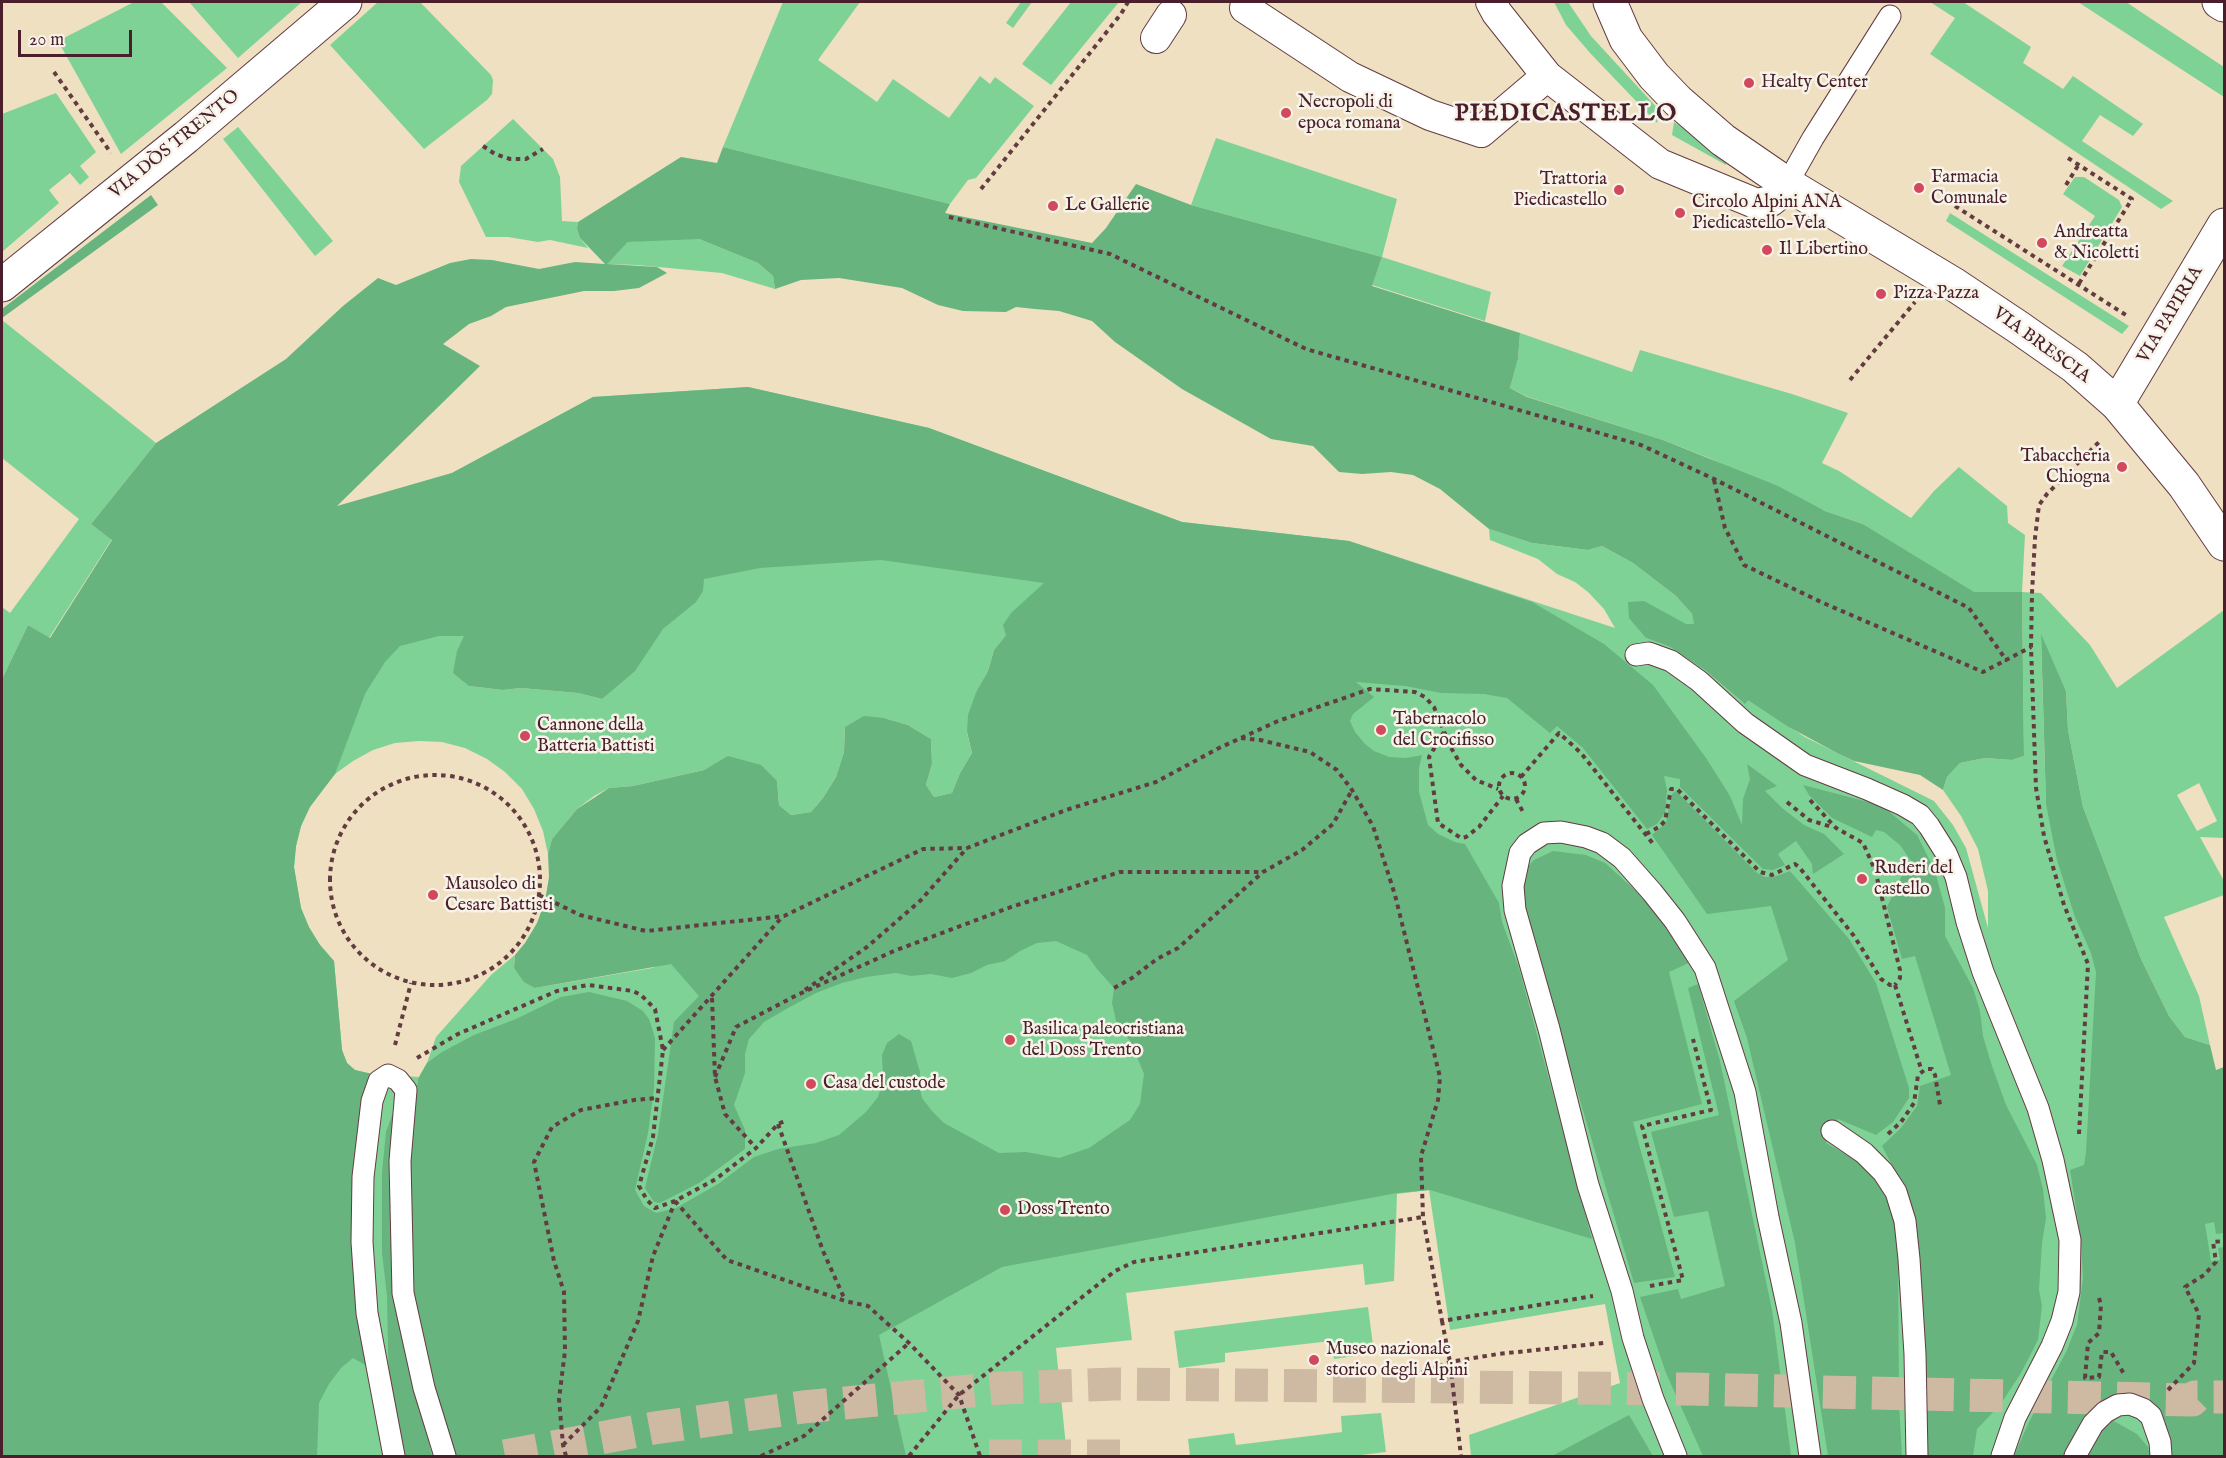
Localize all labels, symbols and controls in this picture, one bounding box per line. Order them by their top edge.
scale bar [21,18,135,56]
text: 20 m [29,29,64,52]
place label: Healty Center [1761,72,1868,94]
marker: Healty Center [1742,76,1756,90]
street label: VIA DÒS TRENTO [106,86,244,204]
place label: Necropoli di epoca romana [1298,92,1401,134]
district label: PIEDICASTELLO [1454,101,1678,129]
marker: Necropoli di epoca romana [1279,106,1293,120]
place label: Farmacia Comunale [1931,167,2007,210]
place label: Trattoria Piedicastello [1514,169,1607,212]
marker: Farmacia Comunale [1912,181,1926,195]
marker: Trattoria Piedicastello [1612,183,1626,197]
place label: Circolo Alpini ANA Piedicastello-Vela [1692,192,1841,234]
place label: Le Gallerie [1065,195,1150,217]
marker: Le Gallerie [1046,199,1060,213]
marker: Circolo Alpini ANA Piedicastello-Vela [1673,206,1687,220]
place label: Andreatta & Nicoletti [2054,222,2139,264]
marker: Andreatta & Nicoletti [2035,236,2049,250]
place label: Il Libertino [1779,239,1868,261]
marker: Il Libertino [1760,243,1774,257]
street label: VIA PAPIRIA [2134,263,2208,367]
place label: Pizza Pazza [1893,283,1979,305]
marker: Pizza Pazza [1874,287,1888,301]
street label: VIA BRESCIA [1988,303,2094,389]
place label: Tabaccheria Chiogna [2021,446,2110,488]
marker: Tabaccheria Chiogna [2115,460,2129,474]
place label: Tabernacolo del Crocifisso [1393,709,1494,752]
place label: Cannone della Batteria Battisti [537,715,655,758]
marker: Tabernacolo del Crocifisso [1374,723,1388,737]
marker: Cannone della Batteria Battisti [518,729,532,743]
place label: Ruderi del castello [1874,858,1953,900]
marker: Ruderi del castello [1855,872,1869,886]
place label: Mausoleo di Cesare Battisti [445,874,553,916]
marker: Mausoleo di Cesare Battisti [426,888,440,902]
place label: Basilica paleocristiana del Doss Trento [1022,1019,1184,1062]
marker: Basilica paleocristiana del Doss Trento [1003,1033,1017,1047]
place label: Casa del custode [823,1073,945,1095]
marker: Casa del custode [804,1077,818,1091]
place label: Doss Trento [1017,1199,1110,1221]
marker: Doss Trento [998,1203,1012,1217]
place label: Museo nazionale storico degli Alpini [1326,1339,1468,1382]
marker: Museo nazionale storico degli Alpini [1307,1353,1321,1367]

